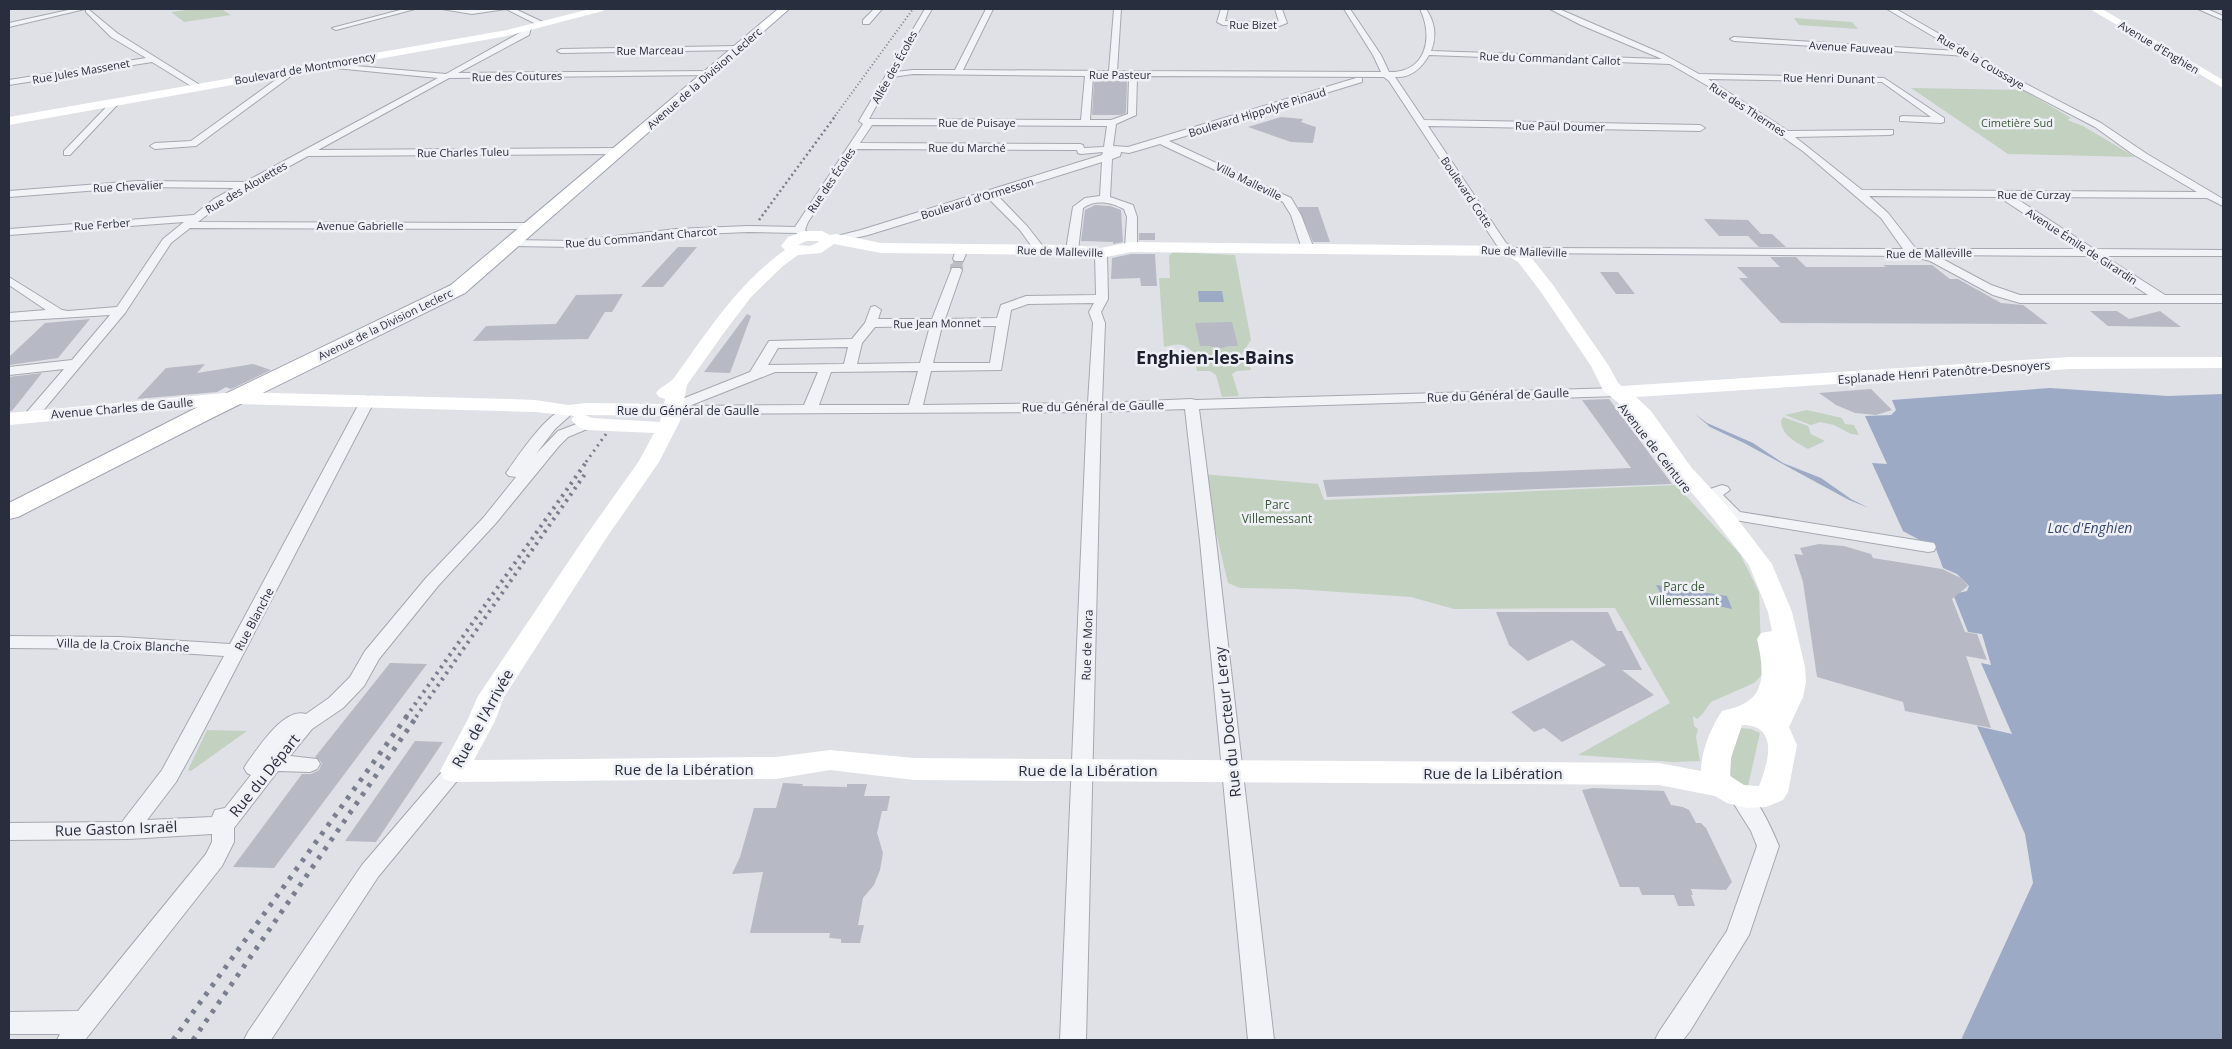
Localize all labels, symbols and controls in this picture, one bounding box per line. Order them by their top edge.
street label: Rue Bizet [1229,17,1277,32]
street label: Avenue d'Enghien [2116,17,2202,77]
street label: Avenue de la Division Leclerc [643,24,765,132]
street label: Allée des Écoles [868,28,920,106]
street label: Rue de la Coussaye [1935,30,2027,92]
street label: Avenue Fauveau [1809,37,1893,57]
street label: Rue Marceau [616,42,684,58]
street label: Boulevard de Montmorency [233,48,377,88]
street label: Rue du Commandant Callot [1479,48,1621,68]
street label: Rue Jules Massenet [31,55,131,87]
street label: Rue Pasteur [1089,67,1151,82]
street label: Rue des Coutures [472,68,562,84]
street label: Rue Henri Dunant [1783,70,1875,86]
street label: Rue des Thermes [1707,79,1789,139]
street label: Boulevard Hippolyte Pinaud [1186,84,1328,140]
street label: Rue de Puisaye [938,115,1016,130]
park label: Cimetière Sud [1981,115,2053,130]
street label: Rue Paul Doumer [1515,118,1606,134]
street label: Rue du Marché [928,140,1006,155]
street label: Rue Charles Tuleu [417,144,509,160]
street label: Rue des Écoles [804,144,858,216]
street label: Boulevard Cotte [1438,154,1496,230]
street label: Rue des Alouettes [202,157,290,217]
street label: Villa Malleville [1214,159,1284,203]
street label: Boulevard d'Ormesson [919,174,1035,222]
street label: Rue Chevalier [93,177,164,195]
street label: Rue de Curzay [1997,187,2071,202]
street label: Avenue Émile de Girardin [2023,204,2141,288]
street label: Rue Ferber [73,215,131,233]
street label: Avenue Gabrielle [316,218,404,233]
street label: Rue du Commandant Charcot [565,223,718,251]
street label: Rue de Malleville [1017,242,1103,260]
street label: Rue de Malleville [1481,242,1567,260]
street label: Rue de Malleville [1886,245,1972,261]
street label: Avenue de la Division Leclerc [315,285,455,363]
street label: Rue Jean Monnet [893,315,981,331]
district label: Enghien-les-Bains [1136,345,1294,369]
street label: Esplanade Henri Patenôtre-Desnoyers [1837,356,2051,388]
street label: Rue du Général de Gaulle [1427,384,1570,406]
street label: Avenue Charles de Gaulle [50,393,194,423]
street label: Rue du Général de Gaulle [1022,396,1165,416]
street label: Avenue de Ceinture [1614,399,1696,497]
street label: Rue du Général de Gaulle [617,402,759,419]
park label: Parc Villemessant [1242,496,1312,527]
water label: Lac d'Enghien [2048,518,2132,537]
park label: Parc de Villemessant [1649,578,1719,609]
street label: Rue Blanche [230,584,278,654]
street label: Rue de Mora [1077,609,1097,681]
street label: Villa de la Croix Blanche [56,634,190,656]
street label: Rue du Docteur Leray [1209,645,1245,798]
street label: Rue de l'Arrivée [447,665,517,771]
street label: Rue du Départ [224,729,304,821]
street label: Rue de la Libération [614,759,754,779]
street label: Rue de la Libération [1018,760,1158,780]
street label: Rue de la Libération [1423,763,1563,783]
street label: Rue Gaston Israël [54,816,178,840]

